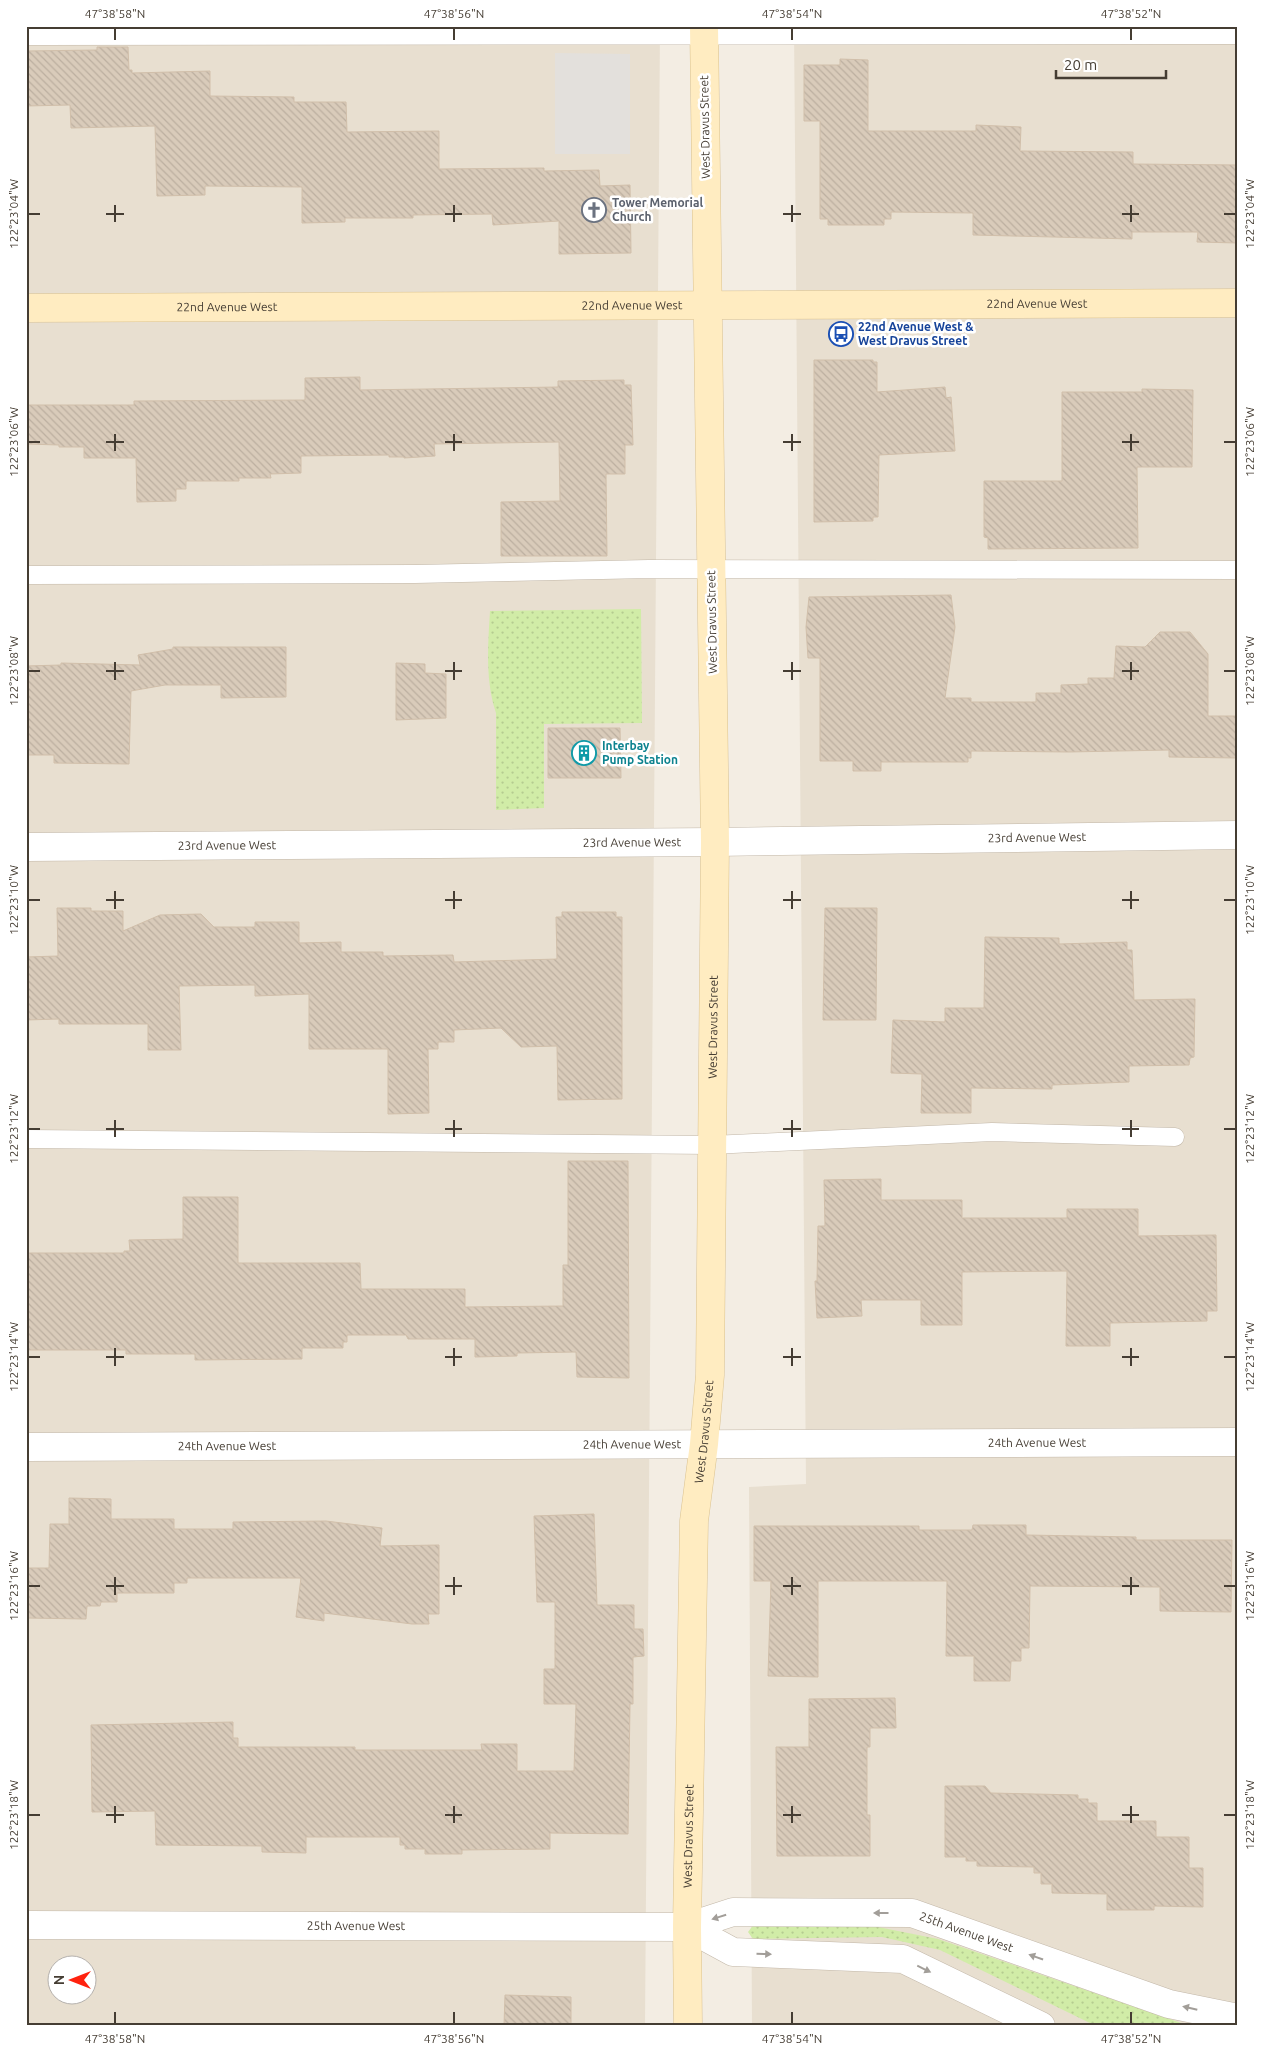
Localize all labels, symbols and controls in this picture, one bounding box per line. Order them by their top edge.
text: 47°38'58"N [85,7,145,20]
text: 47°38'56"N [424,7,484,20]
text: 47°38'54"N [762,7,822,20]
text: 47°38'52"N [1101,7,1161,20]
scale bar [1056,48,1166,80]
text: 20 m [1064,56,1097,73]
street label: West Dravus Street [697,75,712,179]
text: 122°23'04"W [7,179,20,249]
text: 122°23'04"W [1243,179,1256,249]
place label: Tower Memorial Church [612,196,703,223]
church icon: Tower Memorial Church [581,197,607,223]
street label: 22nd Avenue West [987,297,1088,310]
street label: 22nd Avenue West [582,298,683,312]
street label: 22nd Avenue West [177,300,278,313]
place label: 22nd Avenue West & West Dravus Street [858,320,974,347]
bus stop icon: 22nd Avenue West & West Dravus Street [828,321,854,347]
text: 122°23'06"W [7,407,20,477]
text: 122°23'06"W [1243,407,1256,477]
street label: West Dravus Street [704,570,719,674]
text: 122°23'08"W [7,636,20,706]
text: 122°23'08"W [1243,636,1256,706]
place label: Interbay Pump Station [602,739,678,766]
building icon: Interbay Pump Station [571,740,597,766]
street label: 23rd Avenue West [988,830,1087,844]
street label: 23rd Avenue West [583,835,682,849]
street label: 23rd Avenue West [178,838,277,852]
text: 122°23'10"W [7,865,20,935]
text: 122°23'10"W [1243,865,1256,935]
street label: West Dravus Street [706,975,720,1079]
text: 122°23'12"W [7,1094,20,1164]
text: 122°23'12"W [1243,1094,1256,1164]
text: 122°23'14"W [7,1322,20,1392]
text: 122°23'14"W [1243,1322,1256,1392]
street label: West Dravus Street [692,1379,716,1484]
street label: 24th Avenue West [988,1436,1087,1449]
street label: 24th Avenue West [583,1437,682,1451]
street label: 24th Avenue West [178,1439,277,1452]
text: 122°23'16"W [7,1551,20,1621]
text: 122°23'16"W [1243,1551,1256,1621]
text: 122°23'18"W [7,1780,20,1850]
text: 122°23'18"W [1243,1780,1256,1850]
street label: West Dravus Street [681,1784,695,1888]
one-way arrow [873,1909,889,1917]
street label: 25th Avenue West [918,1909,1015,1954]
one-way arrow [711,1913,726,1921]
street label: 25th Avenue West [307,1919,406,1932]
one-way arrow [756,1950,772,1958]
one-way arrow [1028,1952,1043,1960]
north arrow [48,1954,98,2004]
one-way arrow [917,1965,931,1973]
text: N [51,1975,67,1985]
one-way arrow [1183,2004,1198,2012]
text: 47°38'58"N [85,2032,145,2045]
text: 47°38'56"N [424,2032,484,2045]
text: 47°38'54"N [762,2032,822,2045]
text: 47°38'52"N [1101,2032,1161,2045]

